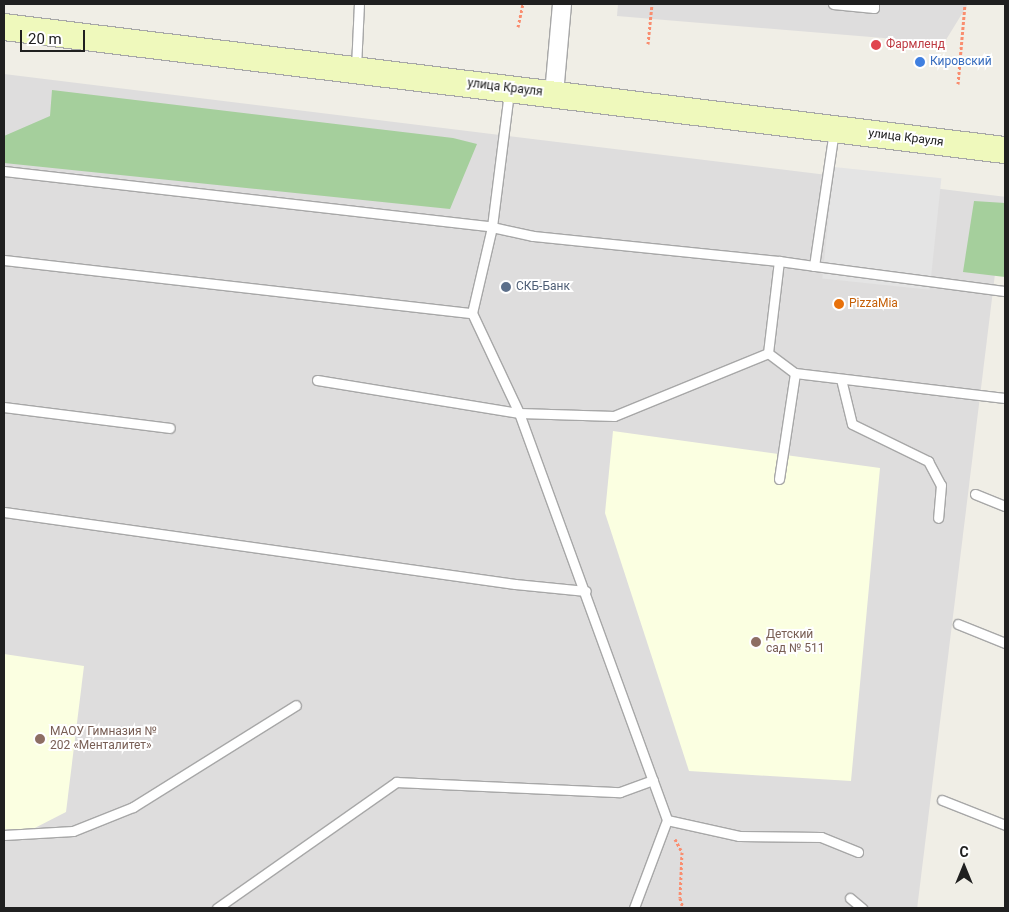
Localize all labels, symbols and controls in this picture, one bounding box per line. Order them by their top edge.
scale bar [22,20,88,52]
text: 20 m [28,30,62,48]
place label: Фармленд [886,38,945,52]
marker: Фармленд [870,39,882,51]
place label: Кировский [930,55,992,69]
marker: Кировский [914,56,926,68]
street label: улица Крауля [467,76,543,100]
street label: улица Крауля [868,126,944,150]
place label: СКБ-Банк [516,280,570,294]
marker: СКБ-Банк [500,281,512,293]
place label: PizzaMia [849,297,898,311]
marker: PizzaMia [833,298,845,310]
place label: Детский сад № 511 [766,628,825,656]
marker: Детский сад № 511 [750,636,762,648]
place label: МАОУ Гимназия № 202 «Менталитет» [50,725,157,753]
marker: МАОУ Гимназия № 202 «Менталитет» [34,733,46,745]
north arrow [939,842,989,892]
text: С [959,844,969,860]

